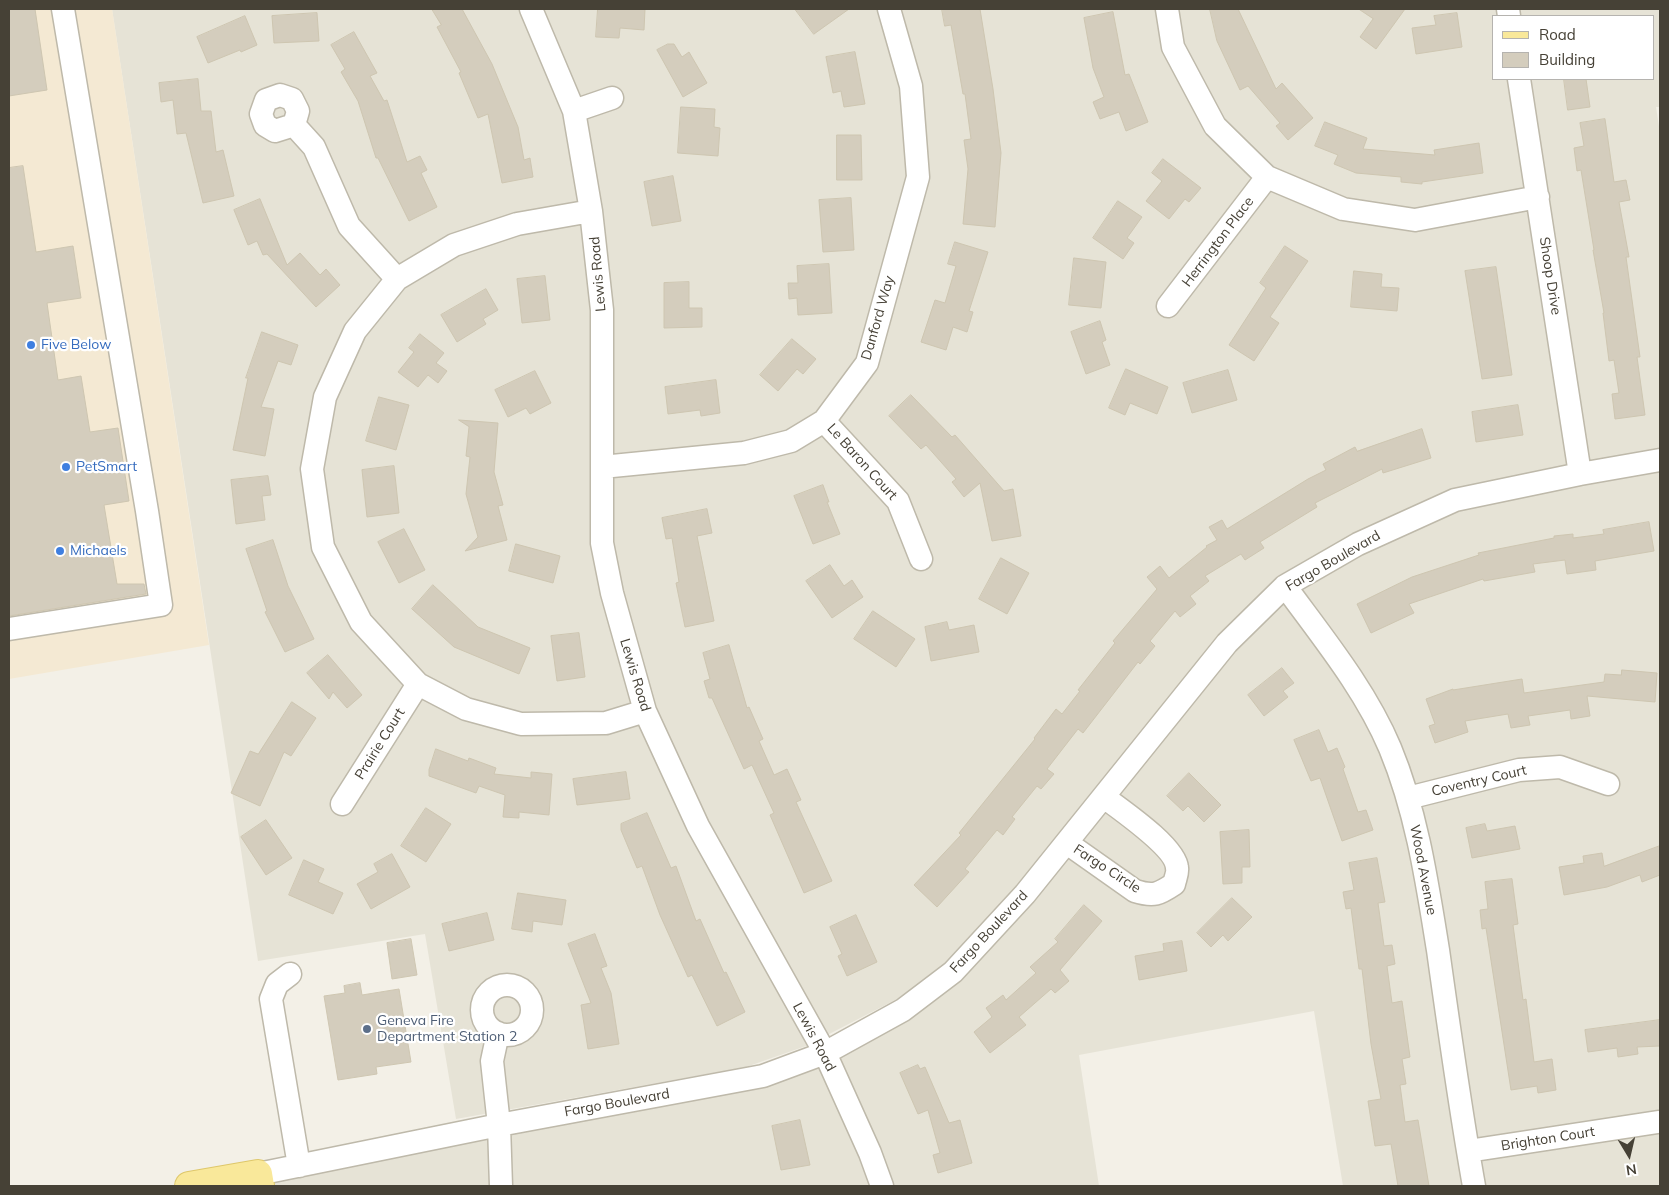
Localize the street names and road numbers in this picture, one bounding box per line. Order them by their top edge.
street label: Herrington Place [1179,194,1257,290]
street label: Lewis Road [586,236,610,312]
street label: Shoop Drive [1536,236,1564,316]
street label: Danford Way [858,274,898,362]
street label: Le Baron Court [823,420,901,504]
street label: Fargo Boulevard [1283,527,1383,595]
street label: Lewis Road [616,636,654,714]
street label: Prairie Court [351,705,409,783]
street label: Coventry Court [1430,762,1528,800]
street label: Wood Avenue [1406,823,1440,917]
street label: Fargo Circle [1070,841,1144,897]
street label: Fargo Boulevard [947,887,1031,977]
street label: Lewis Road [789,1000,839,1074]
street label: Fargo Boulevard [563,1085,671,1121]
street label: Brighton Court [1500,1123,1596,1155]

